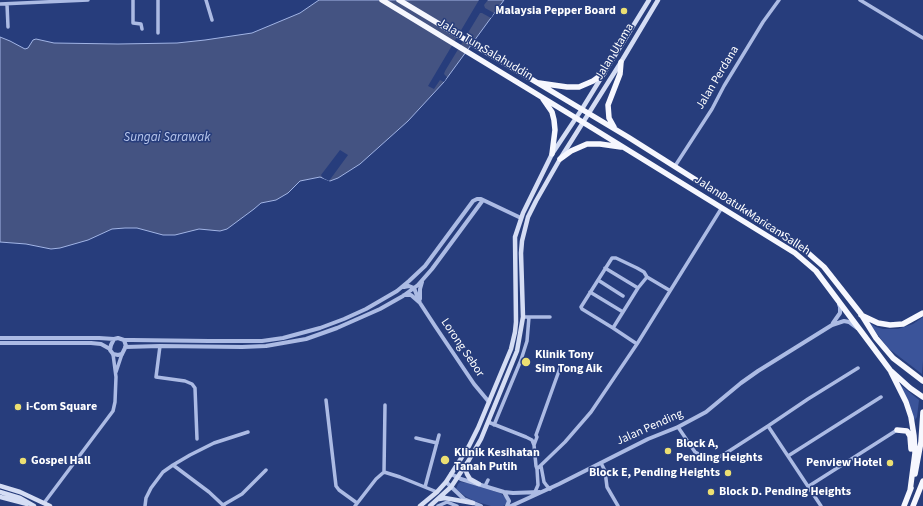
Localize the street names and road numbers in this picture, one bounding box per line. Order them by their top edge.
street label: Jalan Tun Salahuddin [435,16,535,84]
street label: Jalan Utama [592,21,638,83]
street label: Jalan Perdana [693,44,743,112]
street label: Jalan Datuk Marican Salleh [691,173,813,259]
street label: Lorong Sebor [437,316,487,380]
street label: Jalan Pending [615,407,685,449]

